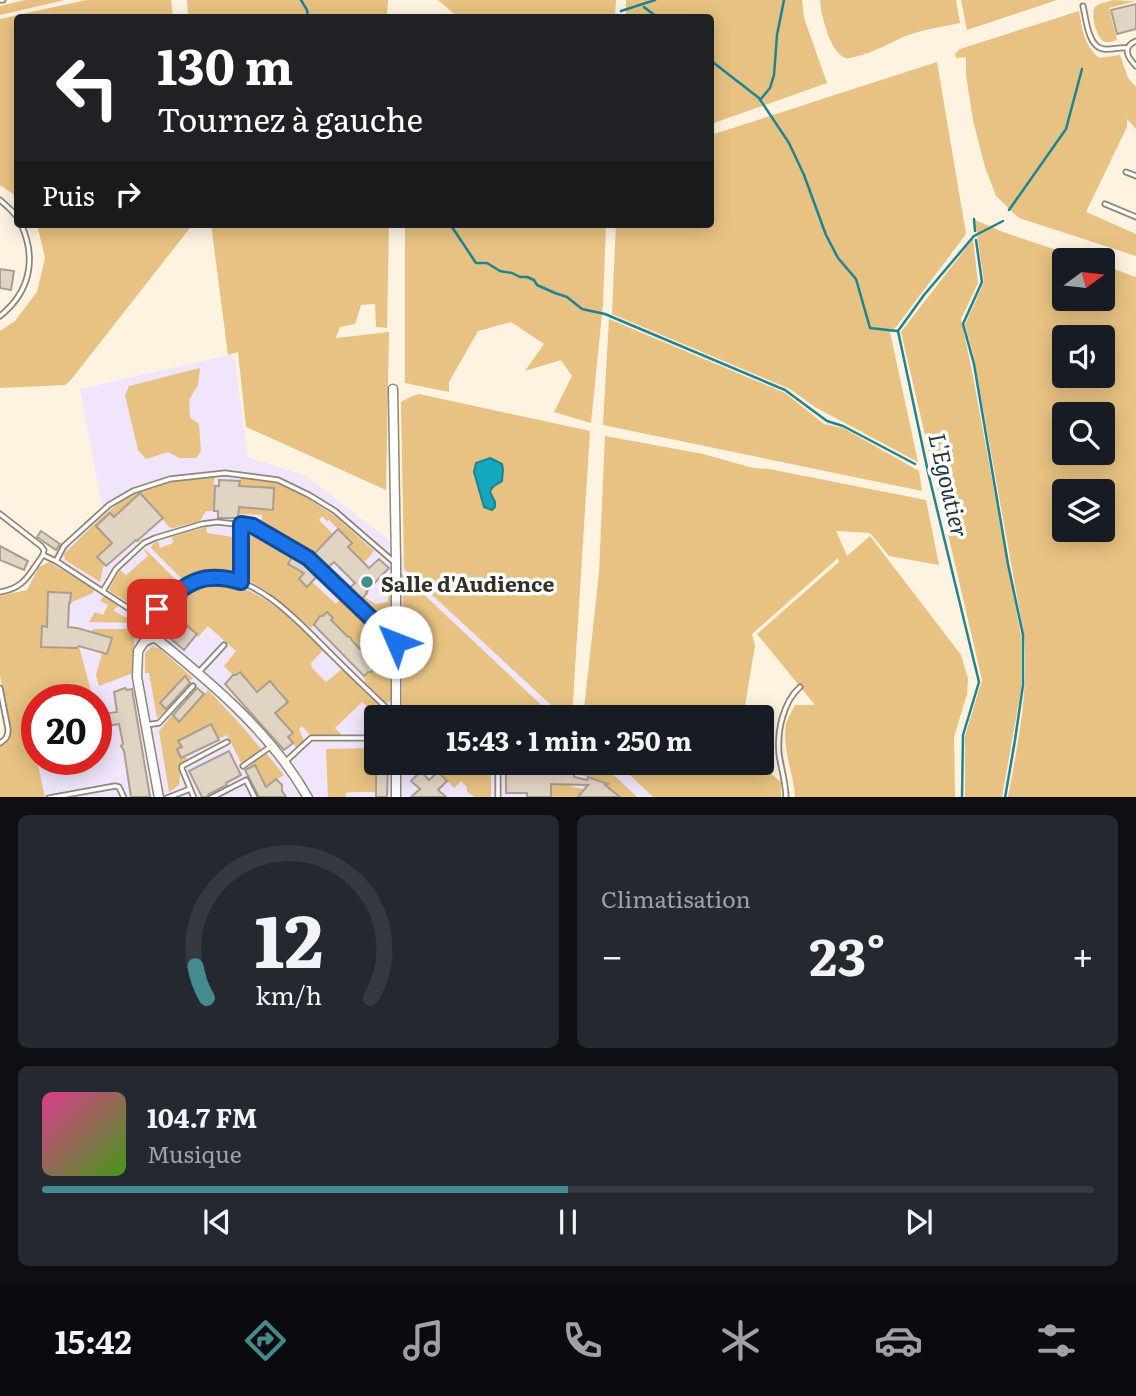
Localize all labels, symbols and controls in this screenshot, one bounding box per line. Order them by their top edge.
text: 130 m [157,27,293,100]
icon: left [42,42,133,133]
text: Tournez à gauche [157,94,423,142]
text: Puis [42,175,95,214]
icon: right [109,175,147,213]
north arrow [1052,248,1115,312]
map controls [1052,248,1115,542]
button: sound [1052,325,1115,388]
button: search [1052,402,1115,465]
water label: L'Egoutier [922,430,978,540]
button: layers [1052,479,1115,542]
place label: Salle d'Audience [381,567,554,598]
marker: Salle d'Audience [359,574,375,590]
pin [127,579,187,639]
icon: arrive [138,590,176,628]
position arrow [359,605,433,679]
speed limit sign: 20 [21,684,112,775]
text: 15:43 · 1 min · 250 m [446,720,692,759]
text: Climatisation [601,881,751,915]
text: 12 [254,882,323,990]
text: 23° [809,915,886,992]
text: − [601,925,623,982]
text: + [1072,925,1094,982]
text: km/h [255,975,322,1012]
text: 104.7 FM [147,1097,258,1136]
text: Musique [147,1136,242,1170]
icon: previous [198,1203,236,1241]
icon: pause [549,1203,587,1241]
icon: next [900,1203,938,1241]
text: 15:42 [55,1316,132,1364]
icon: directions [241,1316,290,1365]
icon: music [399,1316,448,1365]
icon: phone [558,1316,607,1365]
icon: climate [716,1316,765,1365]
icon: car [874,1316,923,1365]
icon: filters [1032,1316,1081,1365]

